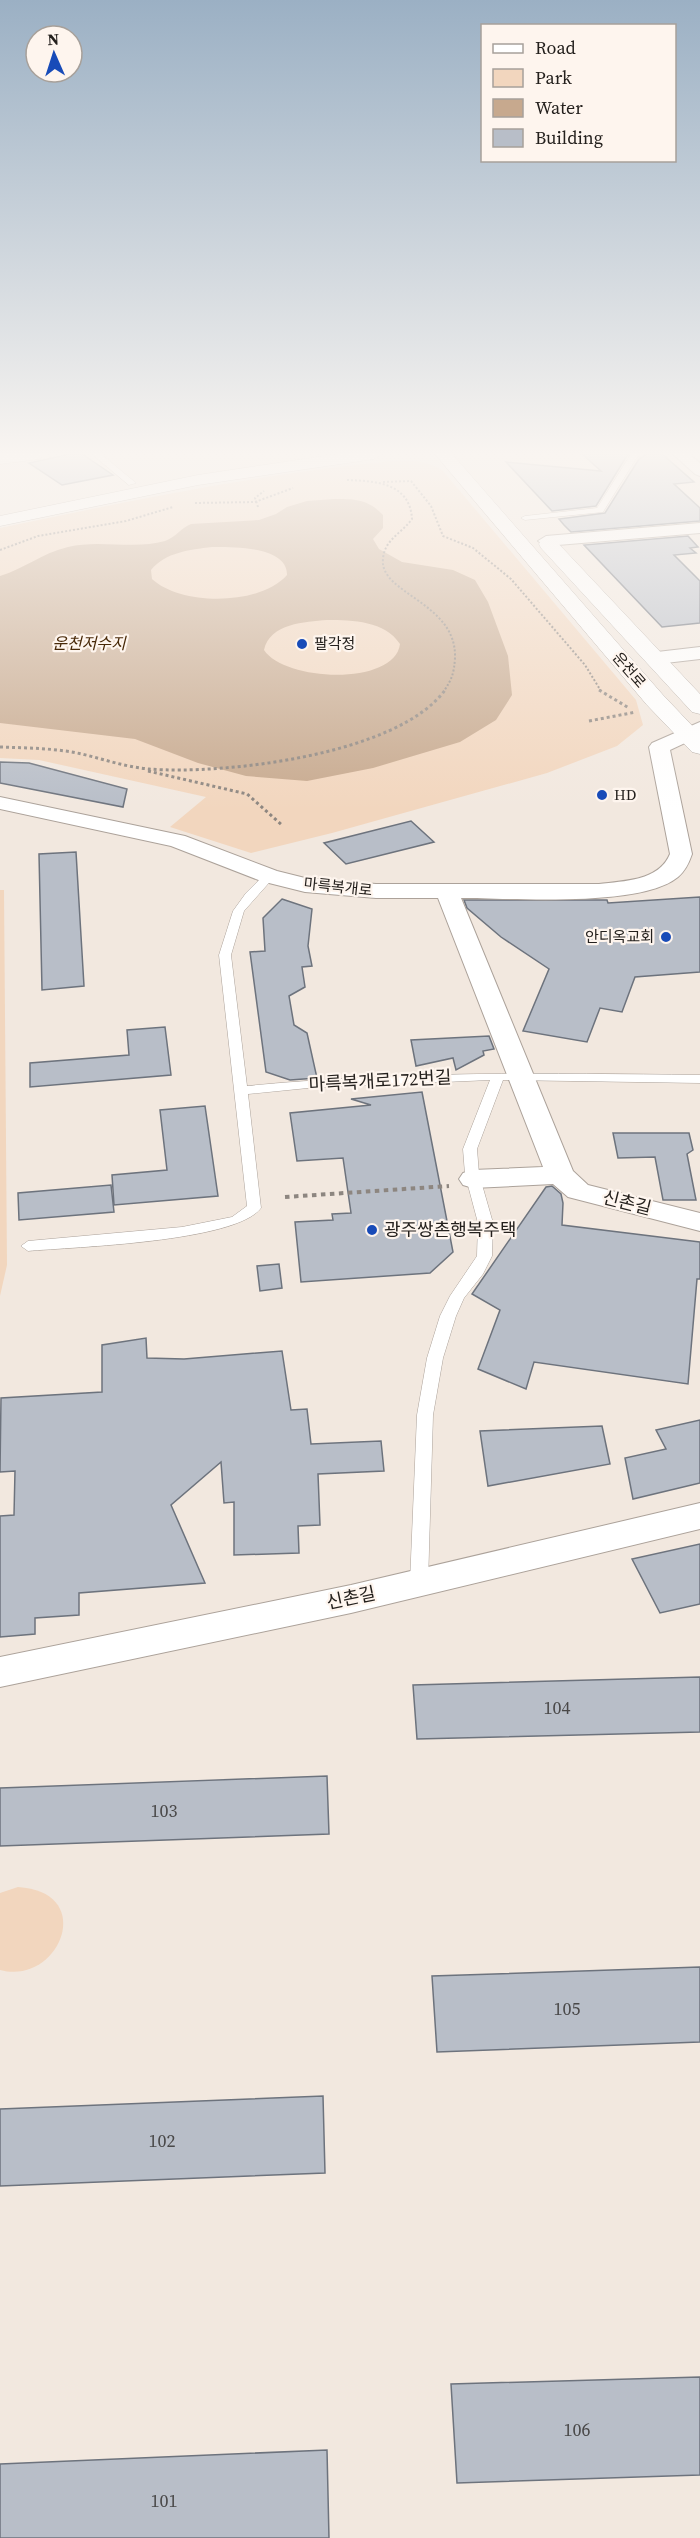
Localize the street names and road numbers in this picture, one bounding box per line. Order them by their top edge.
street label: 운천로 [608,647,651,692]
street label: 마륵복개로 [303,872,373,901]
street label: 마륵복개로172번길 [308,1064,452,1097]
street label: 신촌길 [600,1184,654,1221]
street label: 신촌길 [324,1580,378,1615]

